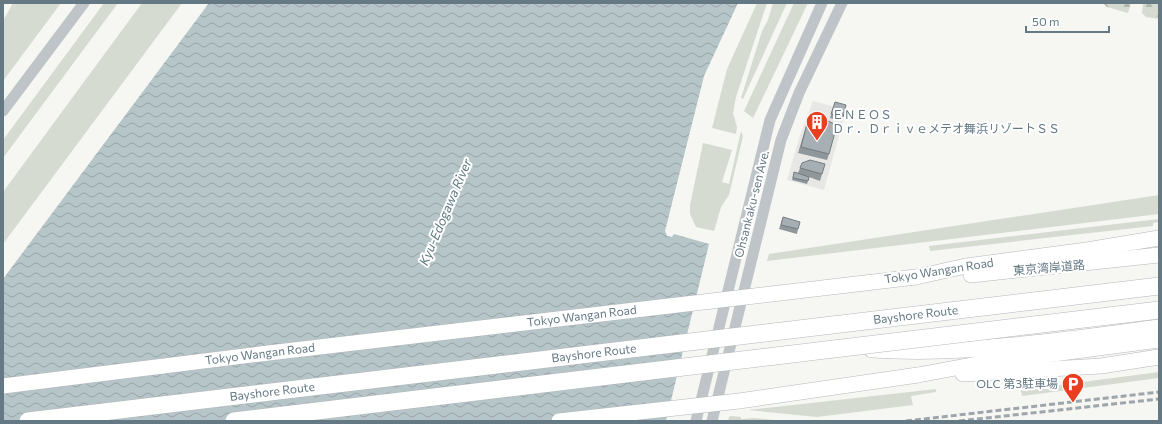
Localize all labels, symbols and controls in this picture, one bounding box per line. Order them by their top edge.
scale bar [1026,8,1109,34]
text: 50 m [1032,14,1060,28]
place label: ＥＮＥＯＳ Ｄｒ．Ｄｒｉｖｅメテオ舞浜リゾートＳＳ [832,107,1060,135]
building icon: ＥＮＥＯＳ Ｄｒ．Ｄｒｉｖｅメテオ舞浜リゾートＳＳ [804,109,830,142]
street label: Ohsankaku-sen Ave. [731,148,771,259]
water label: Kyu-Edogawa River [415,156,475,268]
street label: Tokyo Wangan Road [883,254,995,286]
street label: 東京湾岸道路 [1012,257,1085,277]
street label: Tokyo Wangan Road [526,302,638,329]
street label: Bayshore Route [872,302,959,326]
street label: Tokyo Wangan Road [204,340,316,367]
street label: Bayshore Route [551,340,637,364]
parking icon: OLC 第3駐車場 [1060,371,1086,404]
place label: OLC 第3駐車場 [976,376,1058,390]
street label: Bayshore Route [229,379,315,403]

